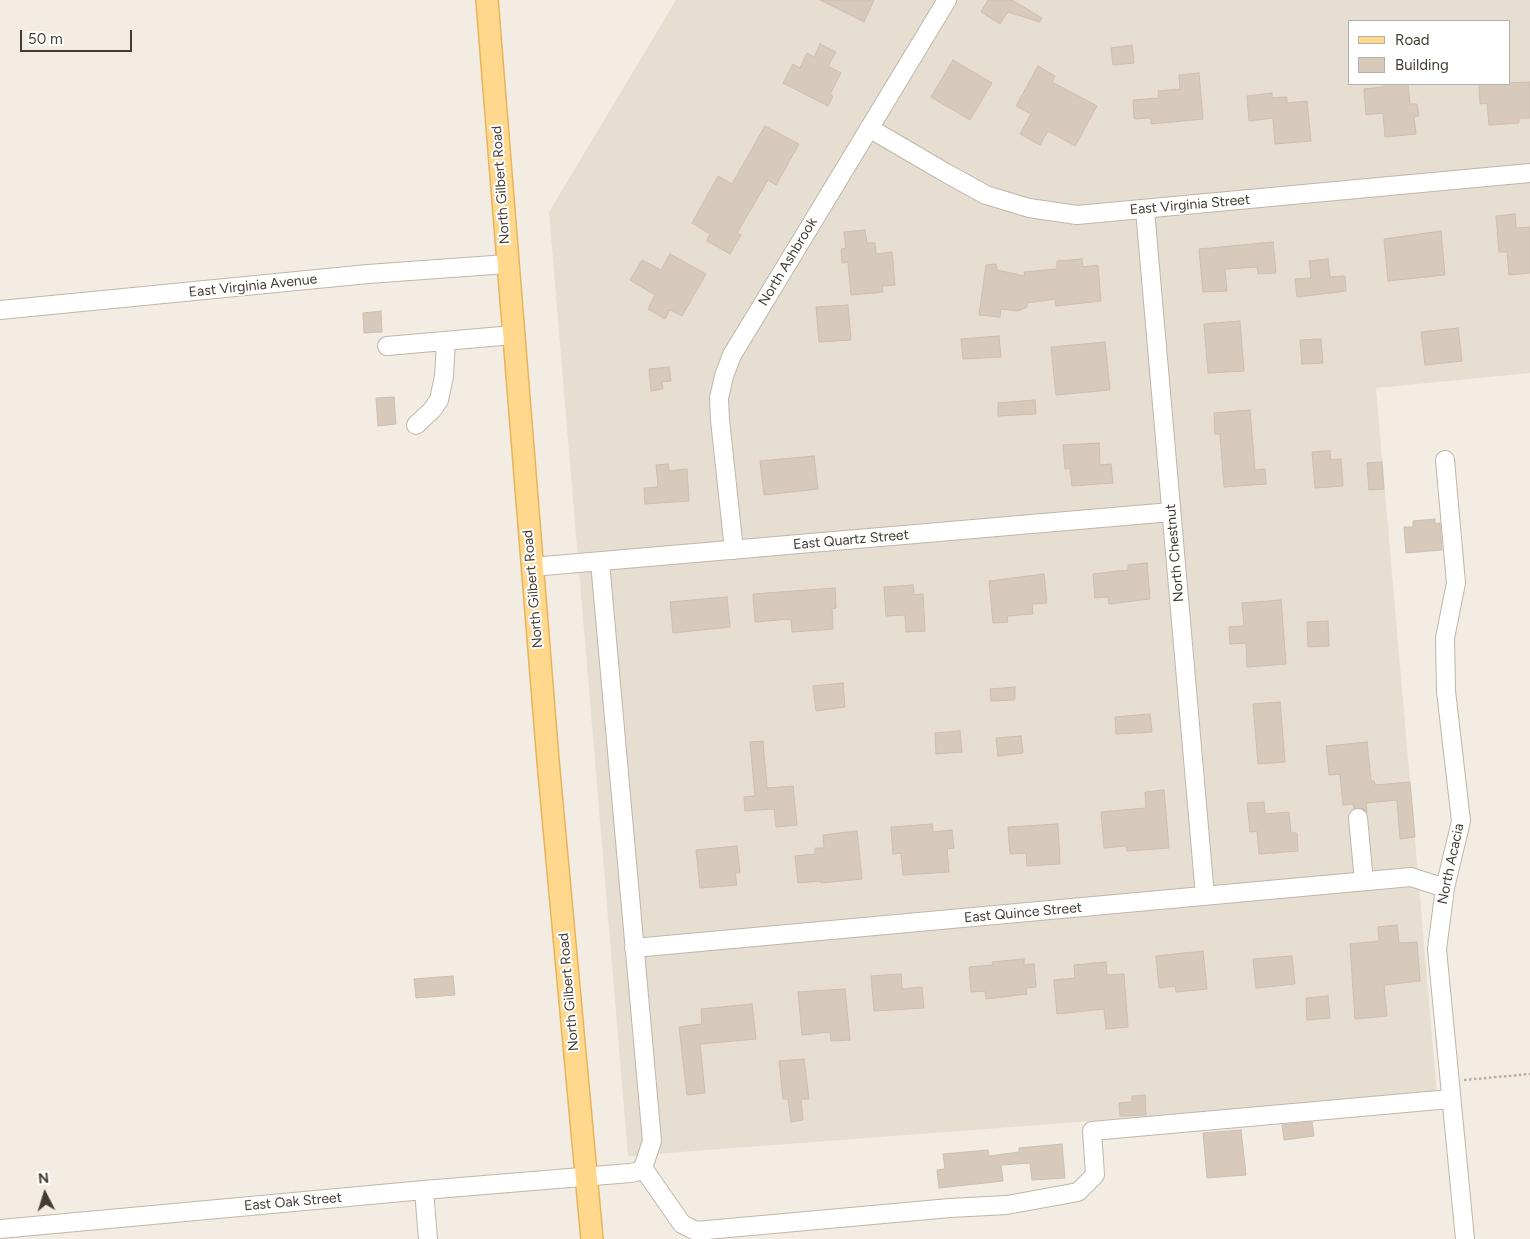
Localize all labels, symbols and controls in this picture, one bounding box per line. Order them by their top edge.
scale bar [22,20,135,52]
legend [1348,20,1510,85]
text: 50 m [28,30,63,48]
text: Road [1395,31,1430,49]
text: Building [1395,56,1449,74]
street label: North Gilbert Road [488,125,514,245]
street label: East Virginia Street [1129,191,1251,219]
street label: North Ashbrook [755,215,821,309]
street label: East Virginia Avenue [188,271,318,301]
street label: North Chestnut [1162,503,1188,603]
street label: East Quartz Street [792,527,910,553]
street label: North Gilbert Road [519,529,547,649]
street label: North Acacia [1434,822,1468,906]
street label: East Quince Street [963,899,1083,927]
street label: North Gilbert Road [555,932,583,1052]
north arrow [20,1169,70,1219]
text: N [38,1170,50,1187]
street label: East Oak Street [243,1189,343,1215]

